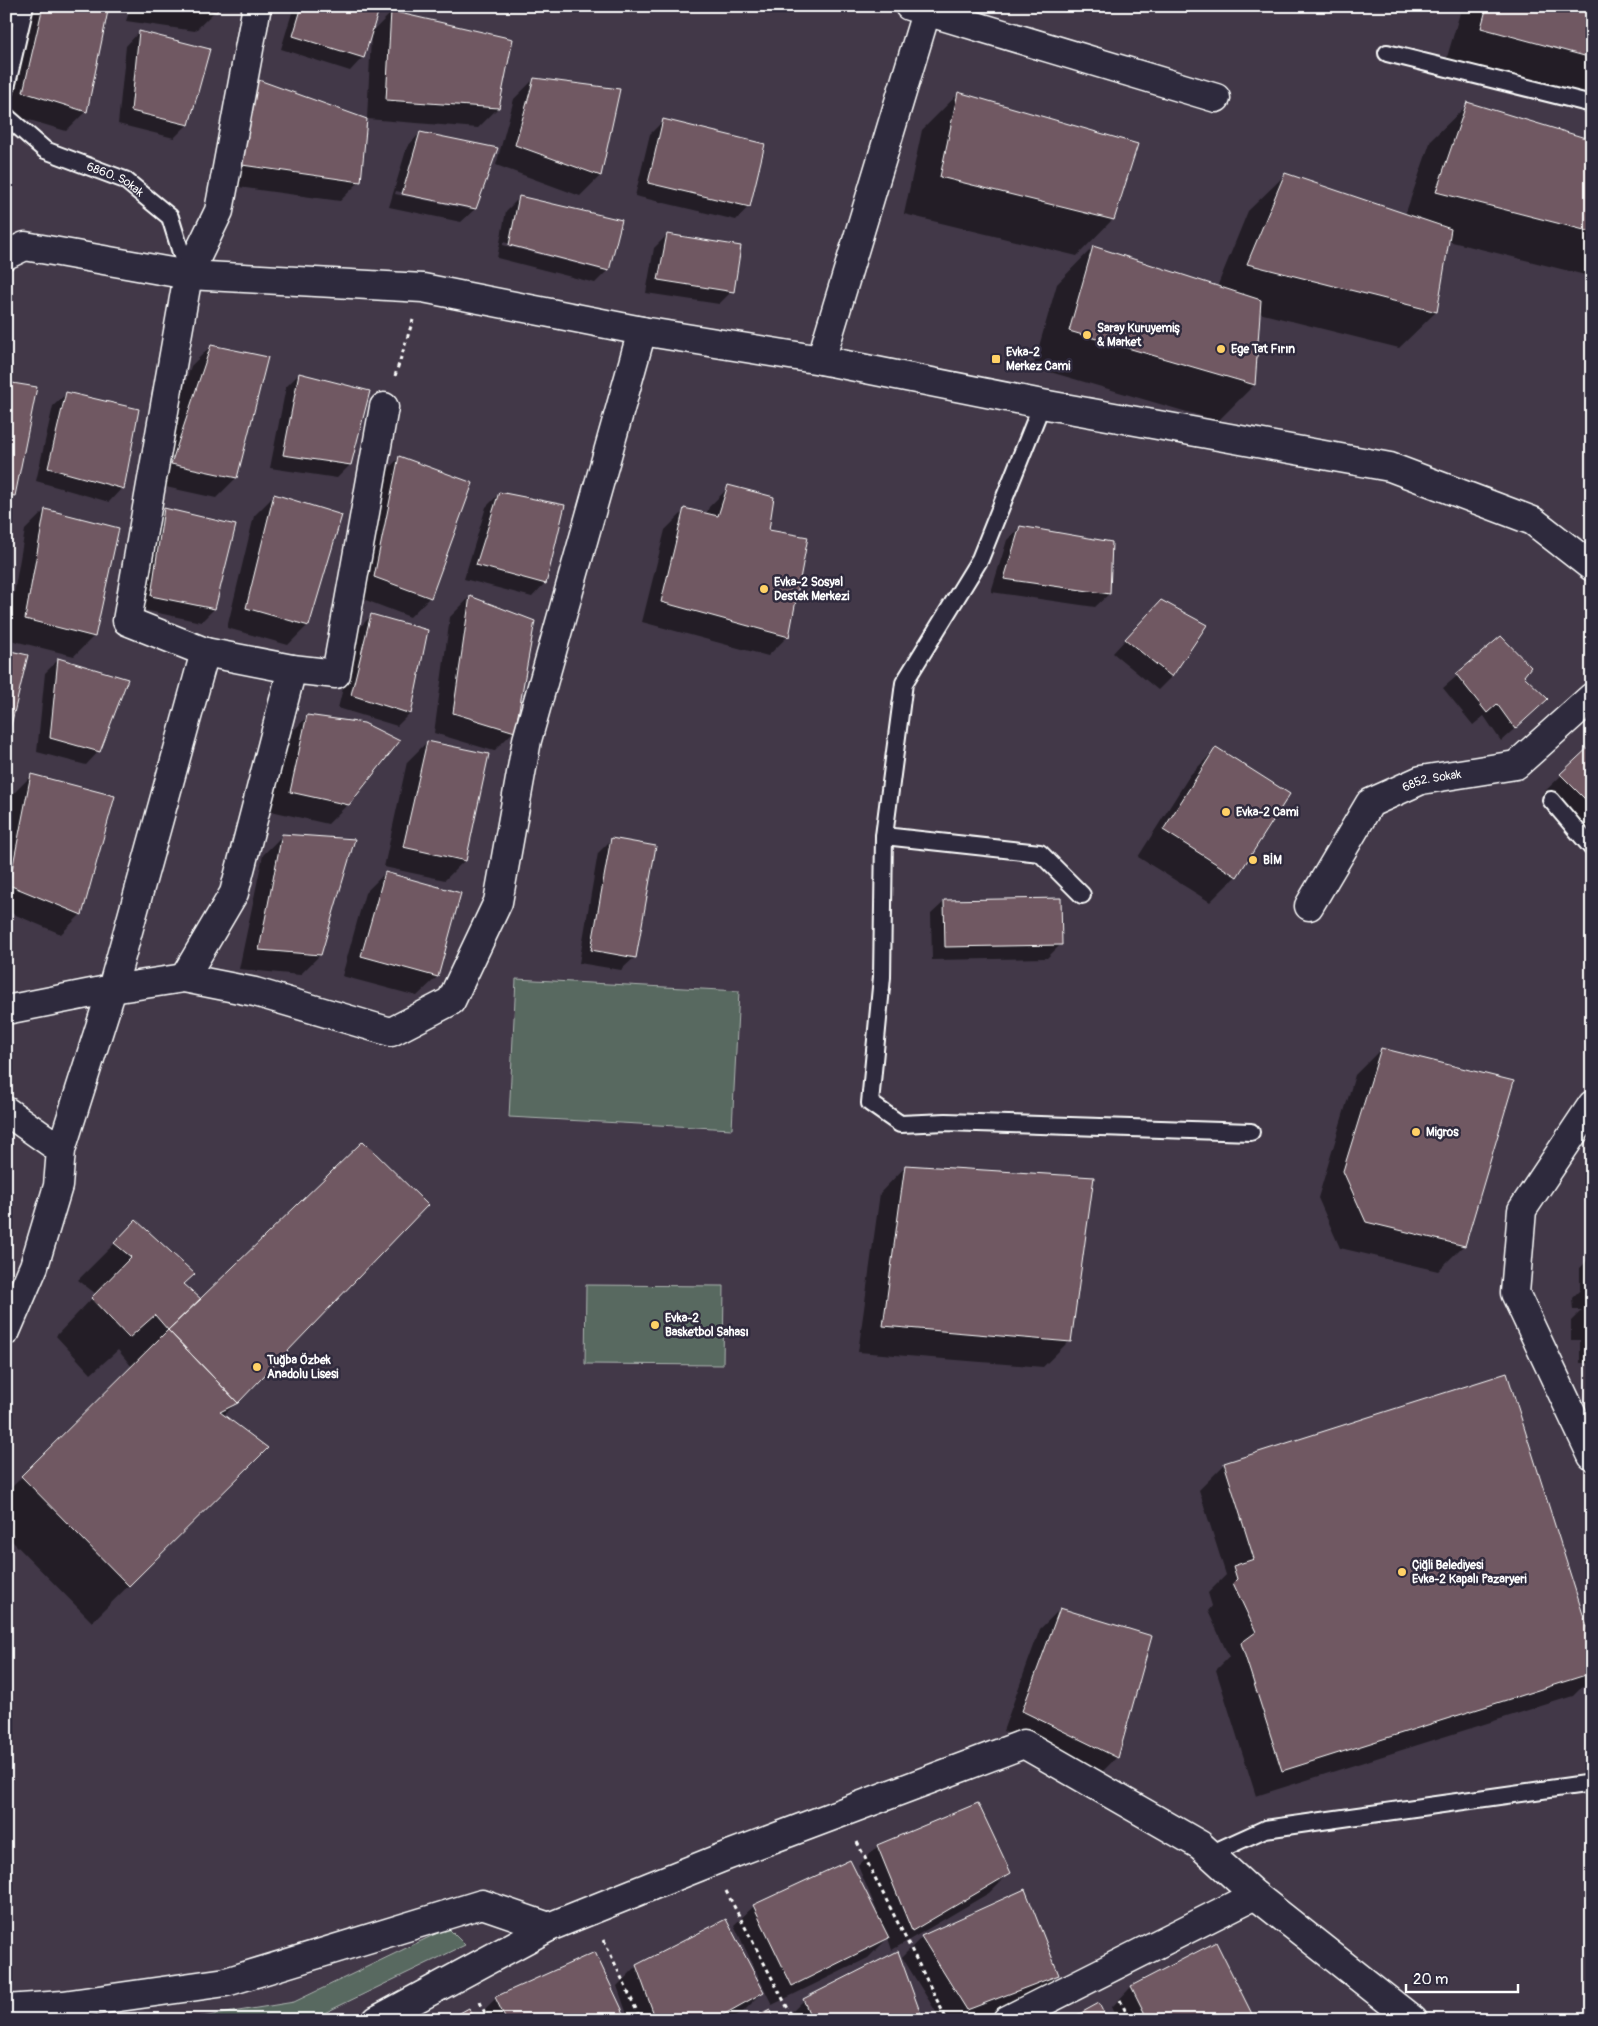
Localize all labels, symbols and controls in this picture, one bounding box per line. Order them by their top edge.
street label: 6860. Sokak [84,159,147,200]
place label: Saray Kuruyemiş & Market [1097,321,1180,350]
marker: Saray Kuruyemiş & Market [1081,329,1093,341]
place label: Ege Tat Fırın [1231,342,1295,357]
marker: Ege Tat Fırın [1215,343,1227,355]
place label: Evka-2 Merkez Cami [1006,345,1070,374]
marker: Evka-2 Merkez Cami [990,353,1002,365]
place label: Evka-2 Sosyal Destek Merkezi [774,575,849,604]
marker: Evka-2 Sosyal Destek Merkezi [758,583,770,595]
street label: 6852. Sokak [1400,767,1462,795]
place label: Evka-2 Cami [1236,805,1298,820]
marker: Evka-2 Cami [1220,806,1232,818]
place label: BİM [1263,852,1282,868]
marker: BİM [1247,854,1259,866]
place label: Migros [1426,1125,1459,1140]
marker: Migros [1410,1126,1422,1138]
place label: Evka-2 Basketbol Sahası [665,1311,749,1340]
marker: Evka-2 Basketbol Sahası [649,1319,661,1331]
place label: Tuğba Özbek Anadolu Lisesi [266,1352,338,1382]
marker: Tuğba Özbek Anadolu Lisesi [251,1361,263,1373]
place label: Çiğli Belediyesi Evka-2 Kapalı Pazaryeri [1412,1558,1527,1587]
marker: Çiğli Belediyesi Evka-2 Kapalı Pazaryeri [1396,1566,1408,1578]
scale bar [1406,1961,1518,1993]
text: 20 m [1413,1970,1448,1989]

